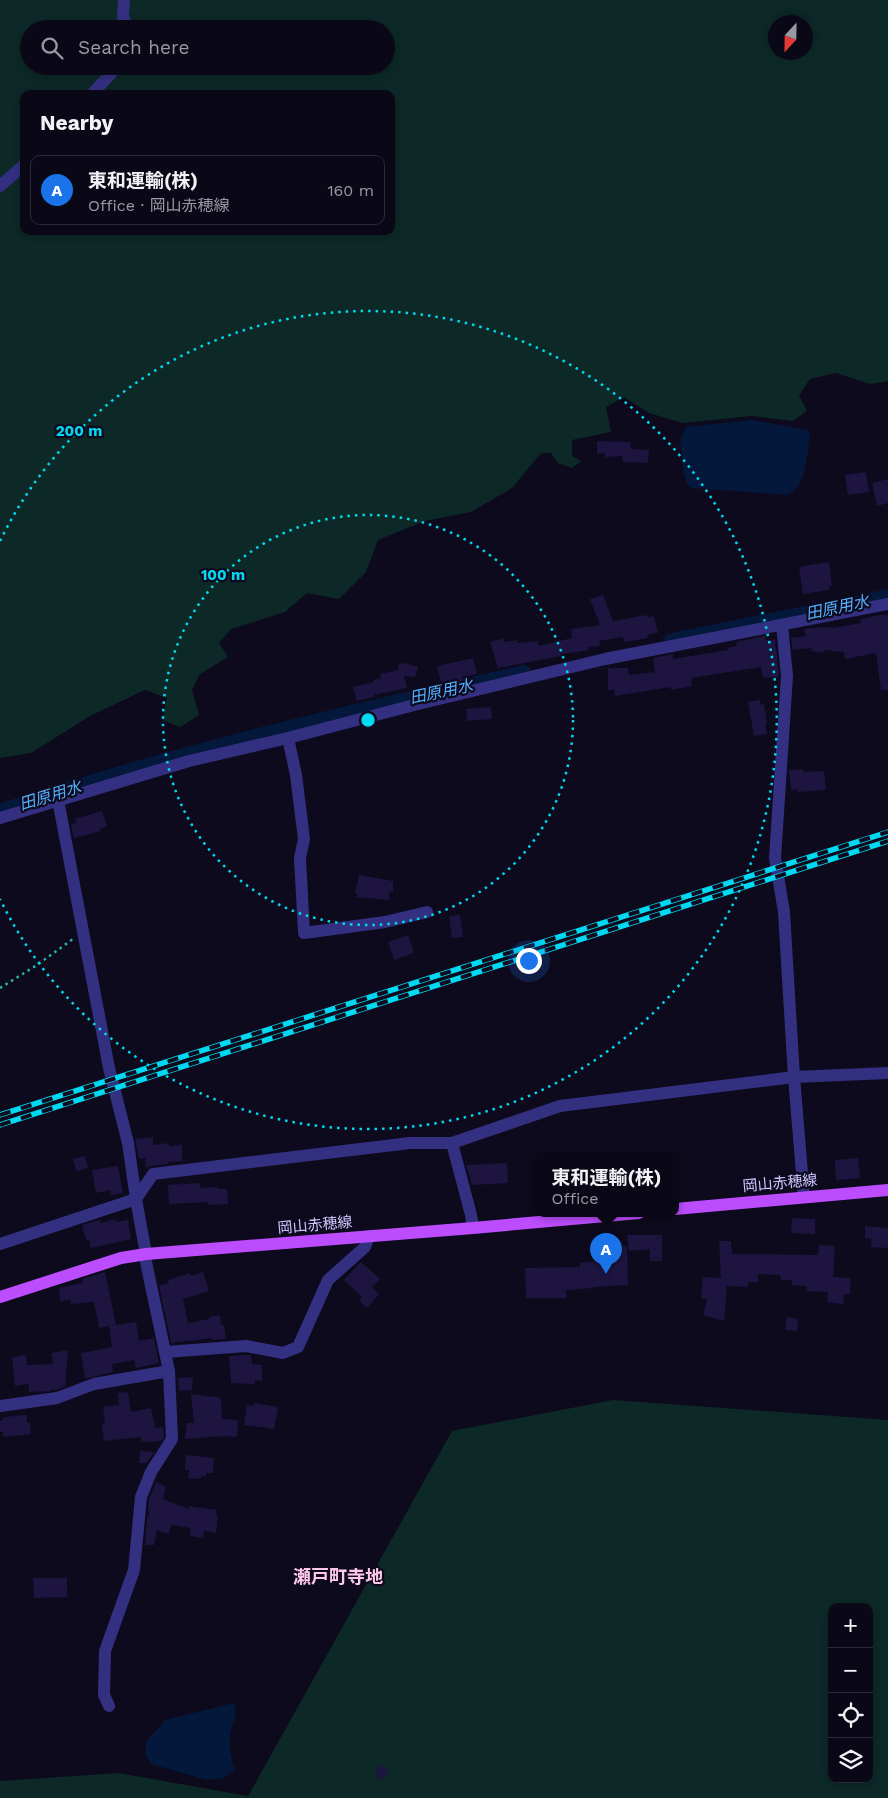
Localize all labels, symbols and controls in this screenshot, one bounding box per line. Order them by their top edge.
north arrow [768,15,813,60]
search box [20,20,395,75]
icon: search [38,34,66,62]
text: Search here [78,36,189,59]
text: Nearby [40,110,113,135]
text: 東和運輸(株) [88,169,198,192]
text: A [52,181,62,200]
text: 160 m [327,181,374,200]
text: Office · 岡山赤穂線 [88,196,230,215]
text: 200 m [56,422,102,440]
text: 100 m [201,566,245,584]
water label: 田原用水 [804,591,872,623]
water label: 田原用水 [408,675,476,707]
centre of rings [359,711,377,729]
water label: 田原用水 [17,776,85,814]
your location [516,948,542,974]
popup [534,1152,679,1217]
text: 東和運輸(株) [552,1166,661,1189]
street label: 岡山赤穂線 [742,1171,818,1195]
text: Office [552,1189,599,1208]
street label: 岡山赤穂線 [277,1213,353,1237]
pin: A [590,1233,622,1274]
district label: 瀬戸町寺地 [293,1566,383,1587]
map controls [828,1603,873,1783]
button: + [828,1603,873,1648]
button: − [828,1648,873,1693]
button: locate [828,1693,873,1738]
button: layers [828,1738,873,1783]

